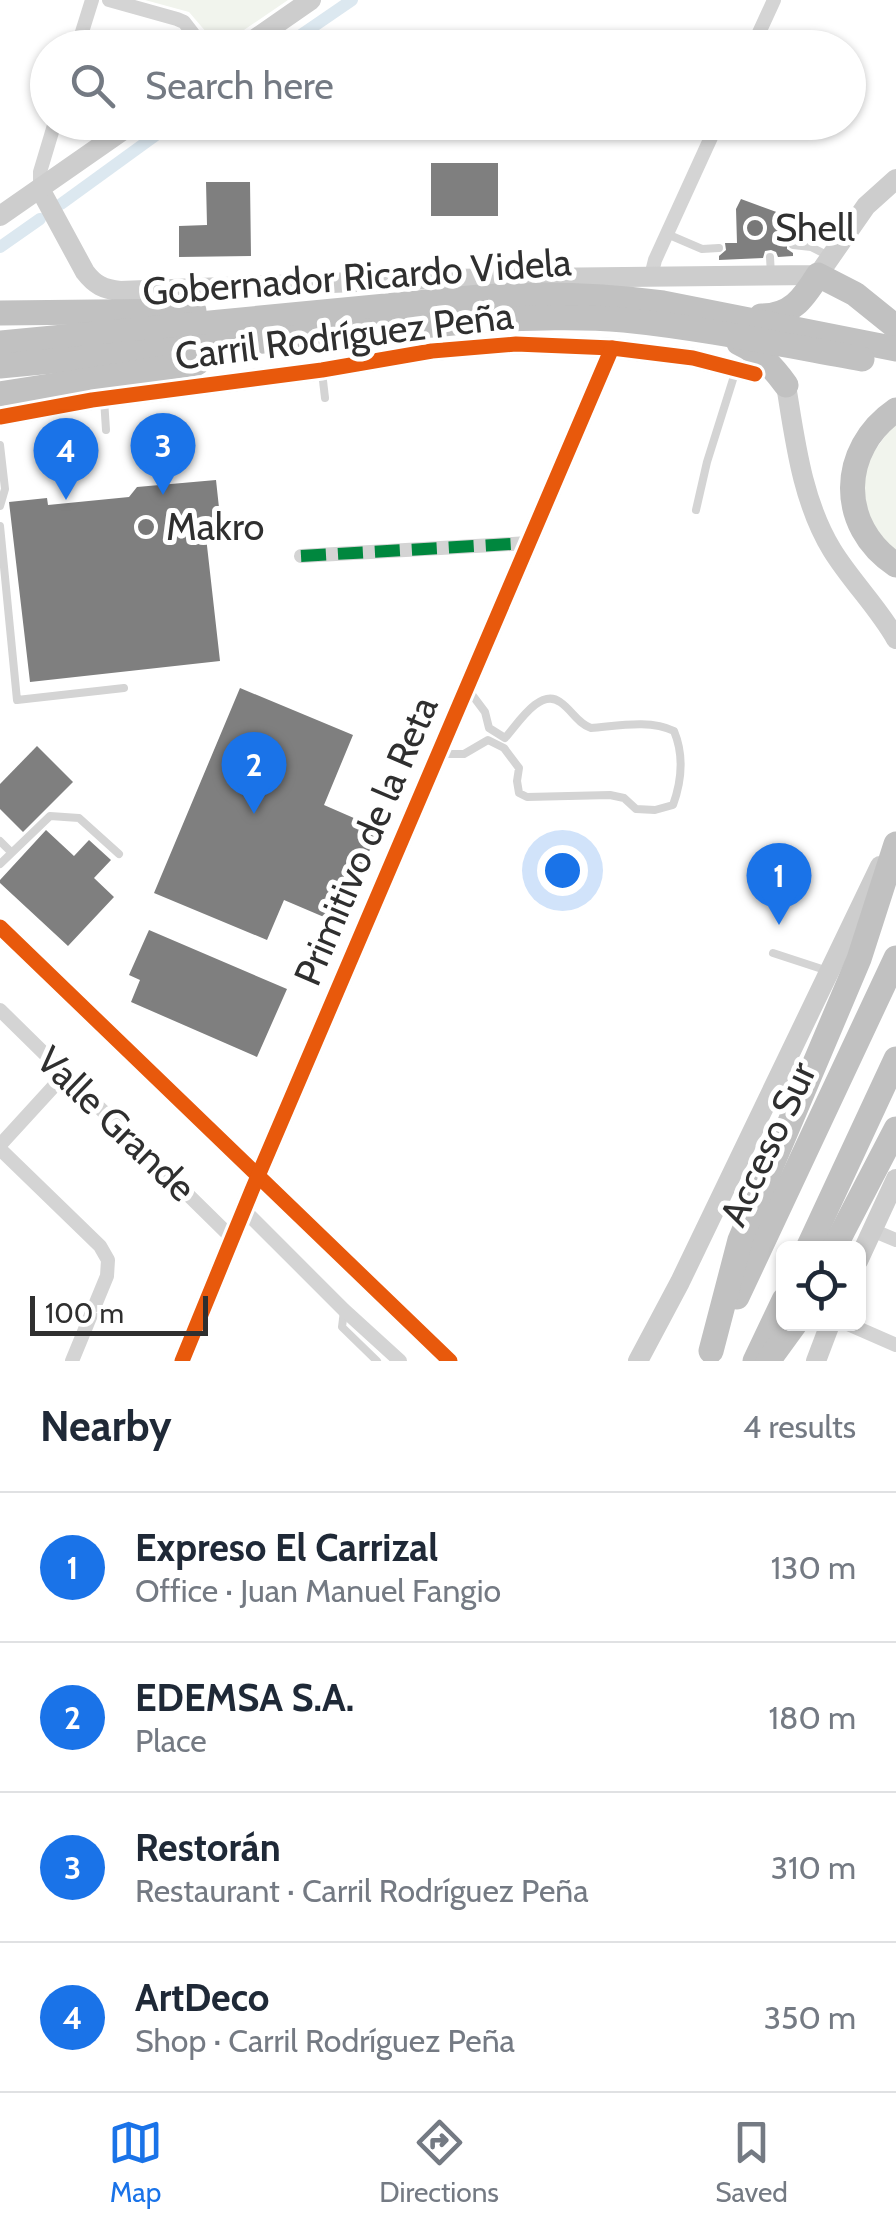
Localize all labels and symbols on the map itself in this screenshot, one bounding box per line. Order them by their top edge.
place label: Shell [775,204,855,251]
marker: Shell [744,217,766,239]
street label: Gobernador Ricardo Videla [141,238,573,315]
street label: Carril Rodríguez Peña [172,291,516,380]
pin: 3 [130,412,196,495]
pin: 4 [34,418,98,500]
place label: Makro [166,503,264,550]
marker: Makro [135,516,157,538]
street label: Primitivo de la Reta [284,689,448,992]
pin: 2 [222,732,286,814]
pin: 1 [746,842,812,925]
your location [537,845,588,896]
street label: Valle Grande [27,1036,206,1211]
street label: Acceso Sur [709,1054,826,1233]
scale bar [30,1291,208,1336]

